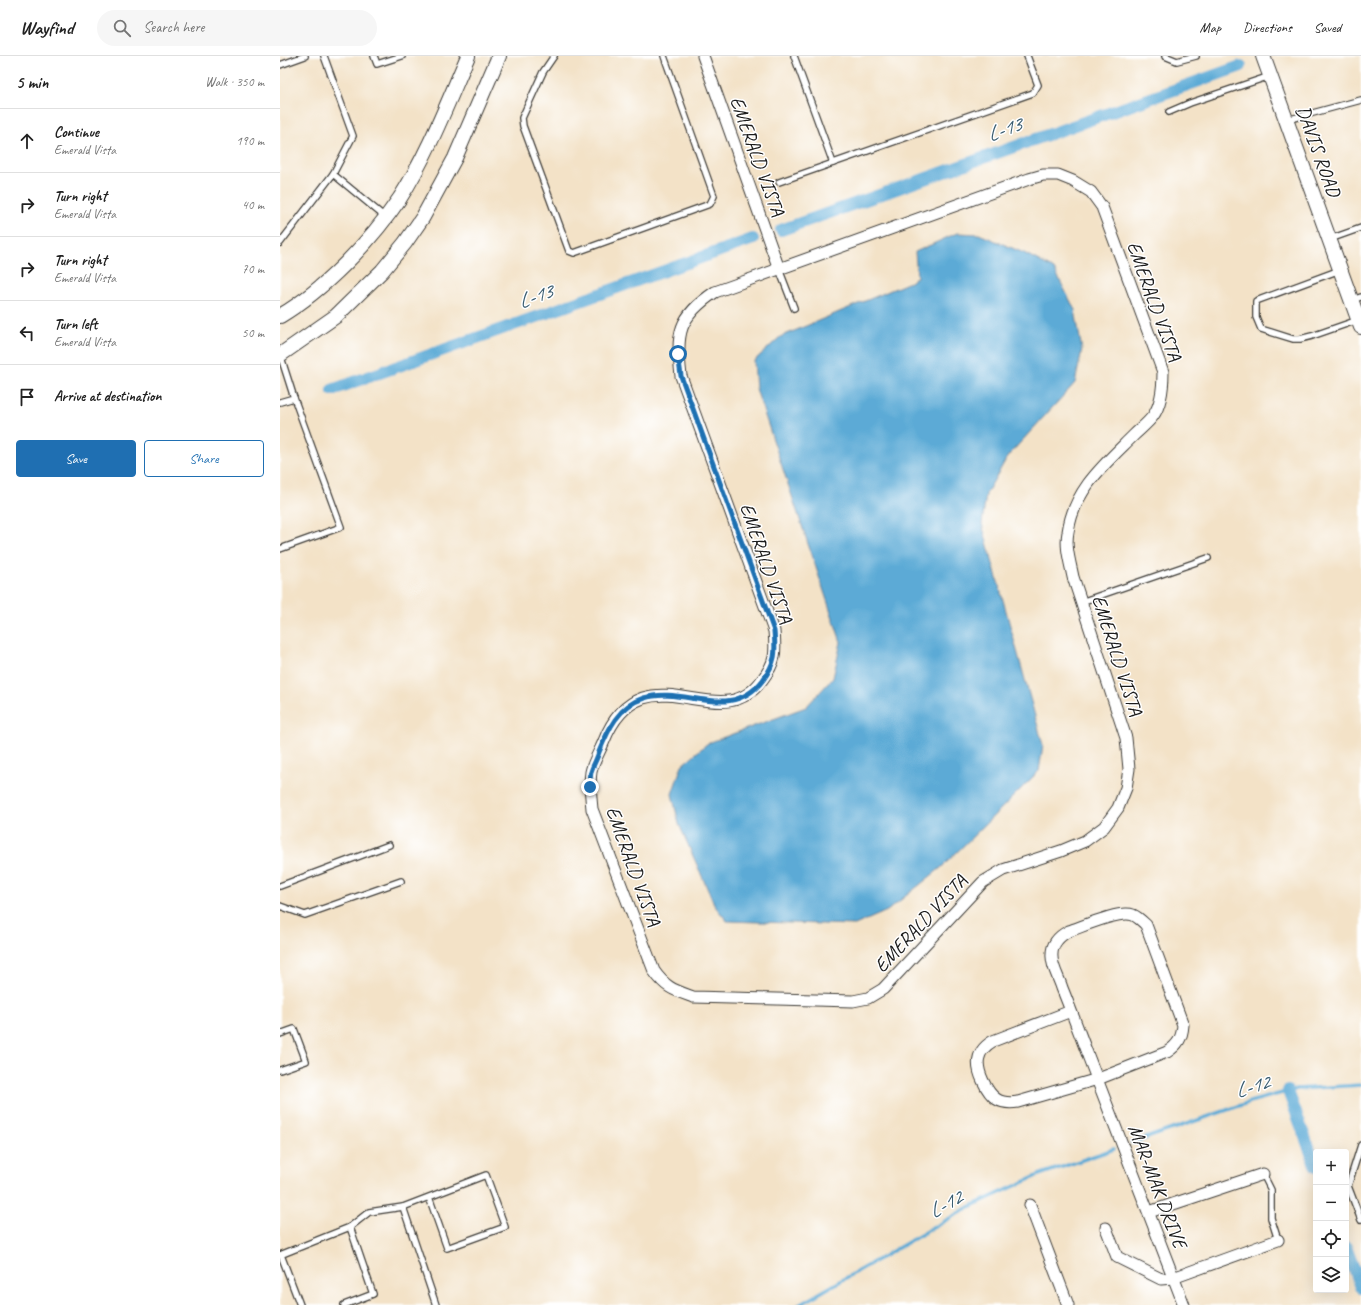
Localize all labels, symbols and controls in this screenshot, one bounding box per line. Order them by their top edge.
search box [97,10,377,46]
text: Wayfind [20,16,73,40]
icon: search [111,17,133,39]
text: Search here [143,18,204,37]
text: Map [1200,19,1221,36]
text: Directions [1243,19,1292,36]
text: Saved [1314,19,1341,36]
text: 5 min [16,72,48,93]
text: Walk · 350 m [205,74,264,90]
street label: EMERALD VISTA [724,93,791,220]
street label: DAVIS ROAD [1290,102,1347,202]
water label: L-13 [983,109,1029,147]
text: Continue [54,123,99,142]
icon: ahead [16,130,38,152]
text: 190 m [236,133,264,149]
text: Emerald Vista [54,142,116,158]
text: Turn right [54,187,107,206]
icon: right [16,194,38,216]
text: 40 m [242,197,264,213]
text: Emerald Vista [54,206,116,222]
street label: EMERALD VISTA [1121,238,1188,365]
text: Turn right [54,251,107,270]
icon: right [16,258,38,280]
text: 70 m [242,261,264,277]
text: Emerald Vista [54,270,116,286]
water label: L-13 [514,276,560,314]
text: Turn left [54,315,97,334]
icon: left [16,322,38,344]
text: 50 m [242,325,264,341]
text: Emerald Vista [54,334,116,350]
route start [669,345,687,363]
icon: arrive [16,386,38,408]
text: Arrive at destination [54,387,161,406]
button: Save [16,440,136,477]
button: Share [144,440,264,477]
street label: EMERALD VISTA [734,500,799,627]
street label: EMERALD VISTA [1086,592,1149,719]
route end [581,778,599,796]
street label: EMERALD VISTA [600,803,667,930]
street label: EMERALD VISTA [869,868,973,978]
water label: L-12 [1232,1067,1276,1104]
street label: MAR-MAK DRIVE [1122,1121,1194,1254]
map controls [1313,1149,1349,1293]
button: + [1313,1149,1349,1185]
water label: L-12 [924,1183,970,1224]
button: − [1313,1185,1349,1221]
button: locate [1313,1221,1349,1257]
button: layers [1313,1257,1349,1293]

